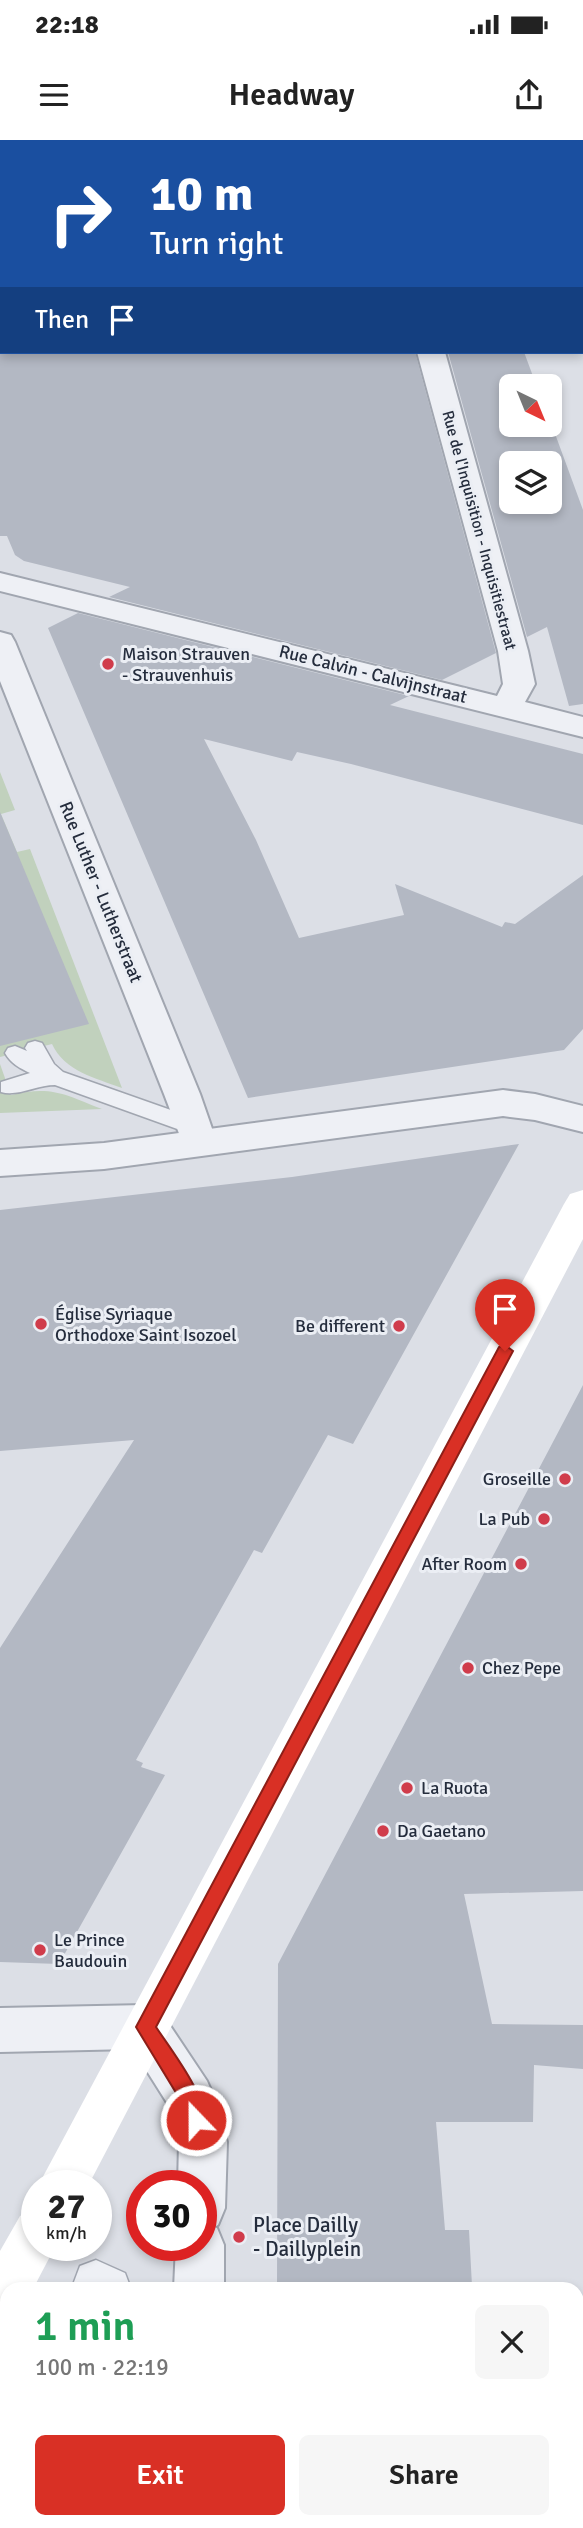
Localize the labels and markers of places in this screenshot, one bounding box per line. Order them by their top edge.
place label: Maison Strauven - Strauvenhuis [122,643,250,686]
marker: Maison Strauven - Strauvenhuis [100,656,116,672]
pin [475,1279,535,1351]
place label: Église Syriaque Orthodoxe Saint Isozoel [55,1303,237,1346]
place label: Be different [295,1315,385,1337]
marker: Église Syriaque Orthodoxe Saint Isozoel [33,1316,49,1332]
marker: Be different [391,1318,407,1334]
place label: Groseille [483,1468,551,1490]
marker: Groseille [557,1471,573,1487]
place label: La Pub [478,1508,530,1530]
marker: La Pub [536,1511,552,1527]
place label: After Room [421,1553,507,1575]
marker: After Room [513,1556,529,1572]
place label: Chez Pepe [482,1657,561,1679]
marker: Chez Pepe [460,1660,476,1676]
place label: La Ruota [421,1777,488,1799]
marker: La Ruota [399,1780,415,1796]
place label: Da Gaetano [397,1820,486,1842]
marker: Da Gaetano [375,1823,391,1839]
place label: Le Prince Baudouin [54,1929,127,1972]
marker: Le Prince Baudouin [32,1942,48,1958]
place label: Place Dailly - Daillyplein [253,2212,361,2262]
marker: Place Dailly - Daillyplein [231,2229,247,2245]

